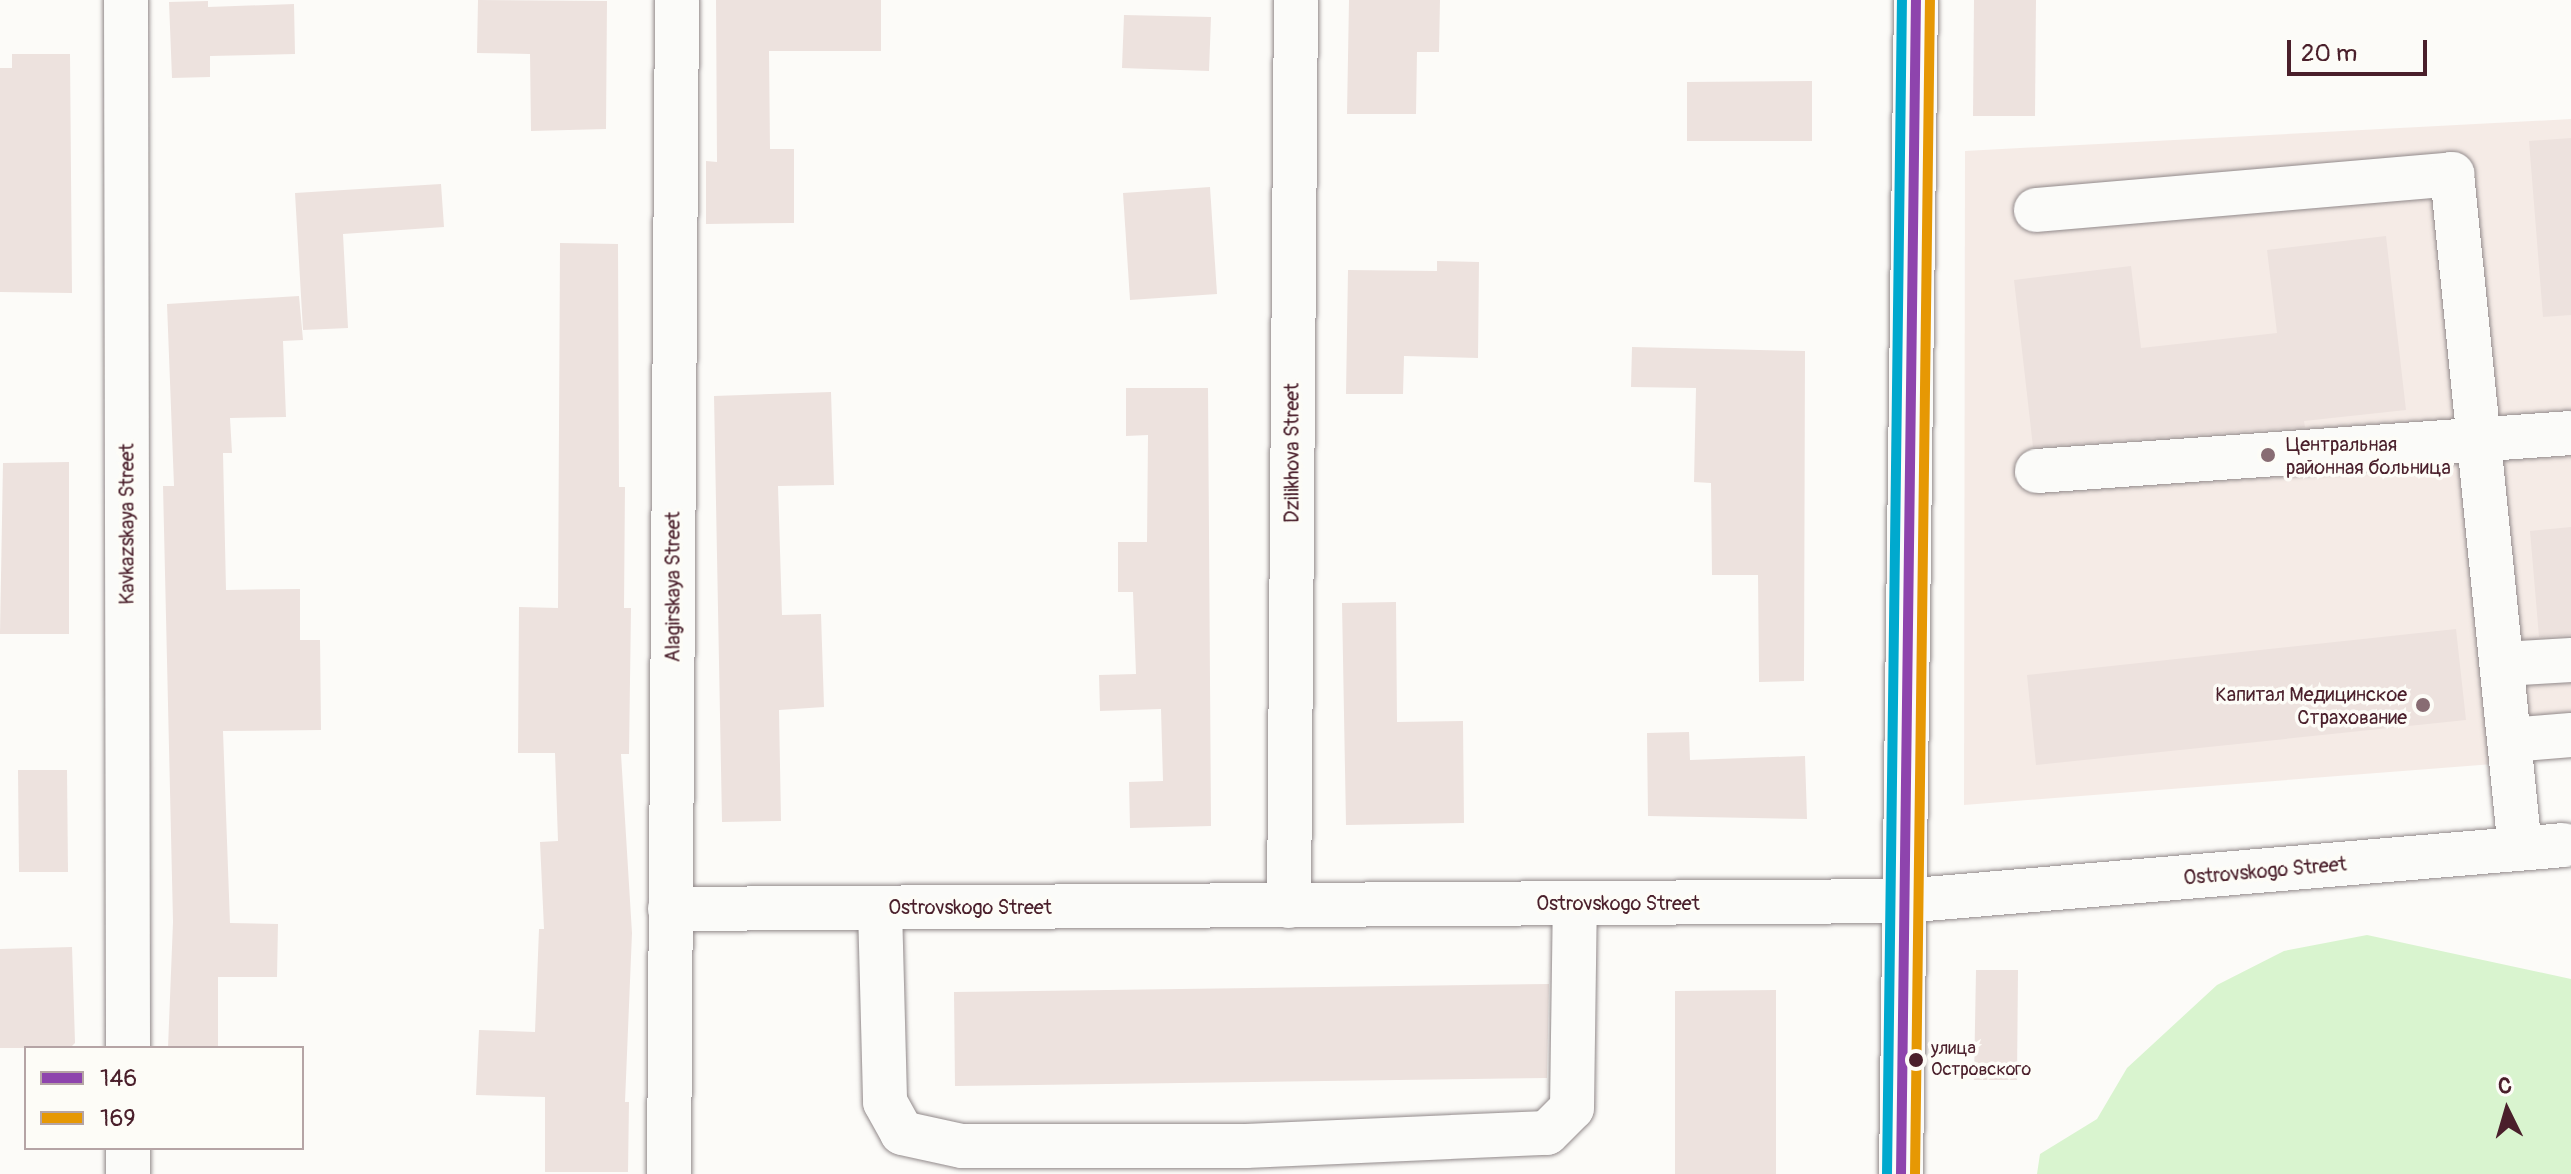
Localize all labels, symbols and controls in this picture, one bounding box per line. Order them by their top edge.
scale bar [2291,24,2431,74]
text: 20 m [2301,39,2357,68]
street label: Dzilikhova Street [1280,383,1304,523]
place label: Центральная районная больница [2286,432,2451,479]
street label: Kavkazskaya Street [115,443,139,605]
marker: Центральная районная больница [2257,444,2279,466]
street label: Alagirskaya Street [661,512,685,662]
place label: Капитал Медицинское Страхование [2215,682,2407,729]
marker: Капитал Медицинское Страхование [2414,696,2432,714]
street label: Ostrovskogo Street [2182,852,2348,890]
street label: Ostrovskogo Street [1536,891,1700,915]
street label: Ostrovskogo Street [888,895,1052,919]
place label: улица Островского [1931,1039,2031,1082]
legend [24,1046,304,1150]
marker: улица Островского [1908,1052,1924,1068]
text: 146 [100,1064,137,1093]
north arrow [2467,1070,2547,1150]
text: С [2497,1072,2513,1101]
text: 169 [100,1104,136,1133]

